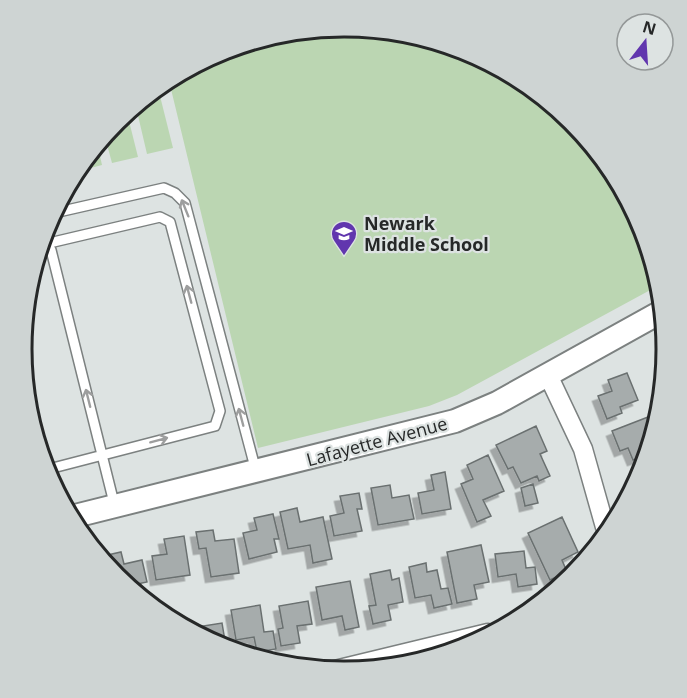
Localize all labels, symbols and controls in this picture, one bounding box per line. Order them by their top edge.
north arrow [615,12,675,72]
text: N [640,15,659,40]
one-way arrow [179,200,190,218]
place label: Newark Middle School [364,211,489,256]
school or university icon: Newark Middle School [329,219,359,257]
one-way arrow [183,284,195,303]
one-way arrow [82,389,94,408]
one-way arrow [235,407,246,426]
street label: Lafayette Avenue [304,411,450,471]
one-way arrow [149,434,168,445]

